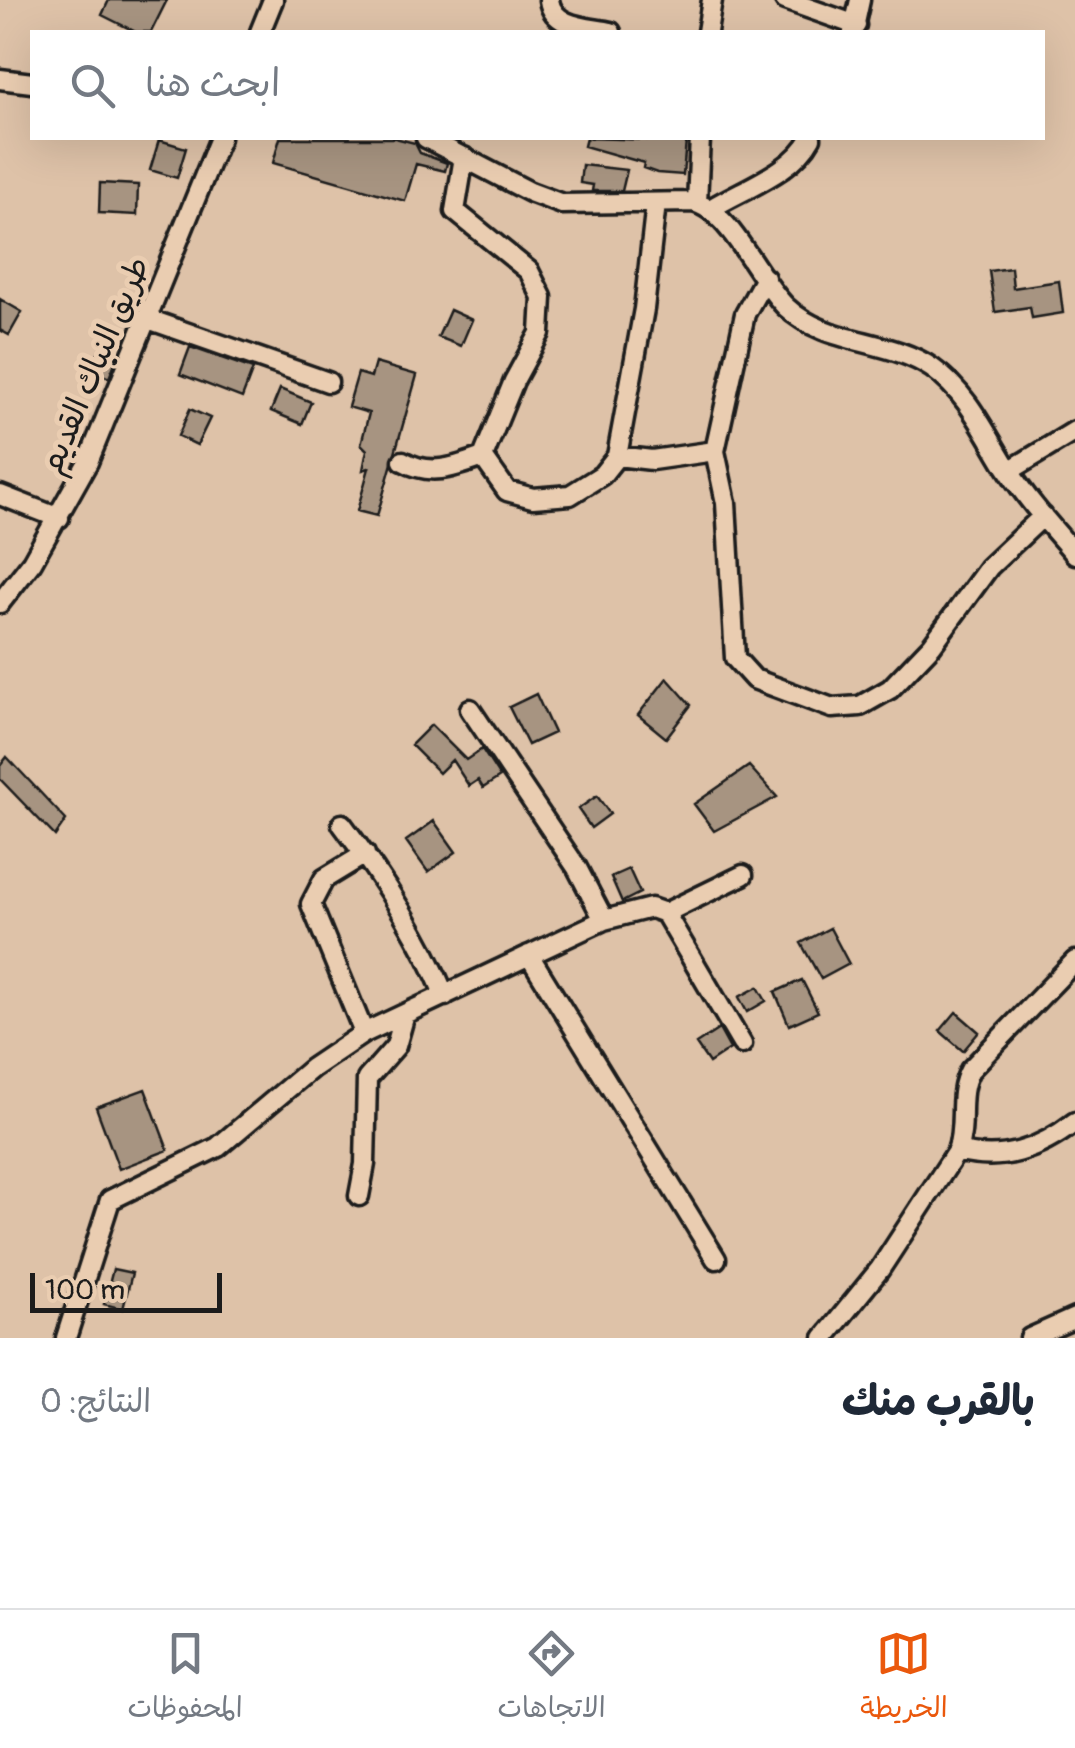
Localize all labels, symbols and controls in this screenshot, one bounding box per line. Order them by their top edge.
search box [30,30,1045,140]
icon: search [65,58,120,113]
text: ابحث هنا [145,60,280,108]
street label: طريق النباك القديم [31,251,162,482]
scale bar [30,1268,222,1312]
text: 100 m [45,1273,125,1308]
text: بالقرب منك [842,1376,1035,1428]
text: النتائج: 0 [40,1382,151,1422]
tab: المحفوظات [127,1626,243,1732]
tab: الاتجاهات [497,1626,606,1732]
tab: الخريطة [860,1626,948,1732]

